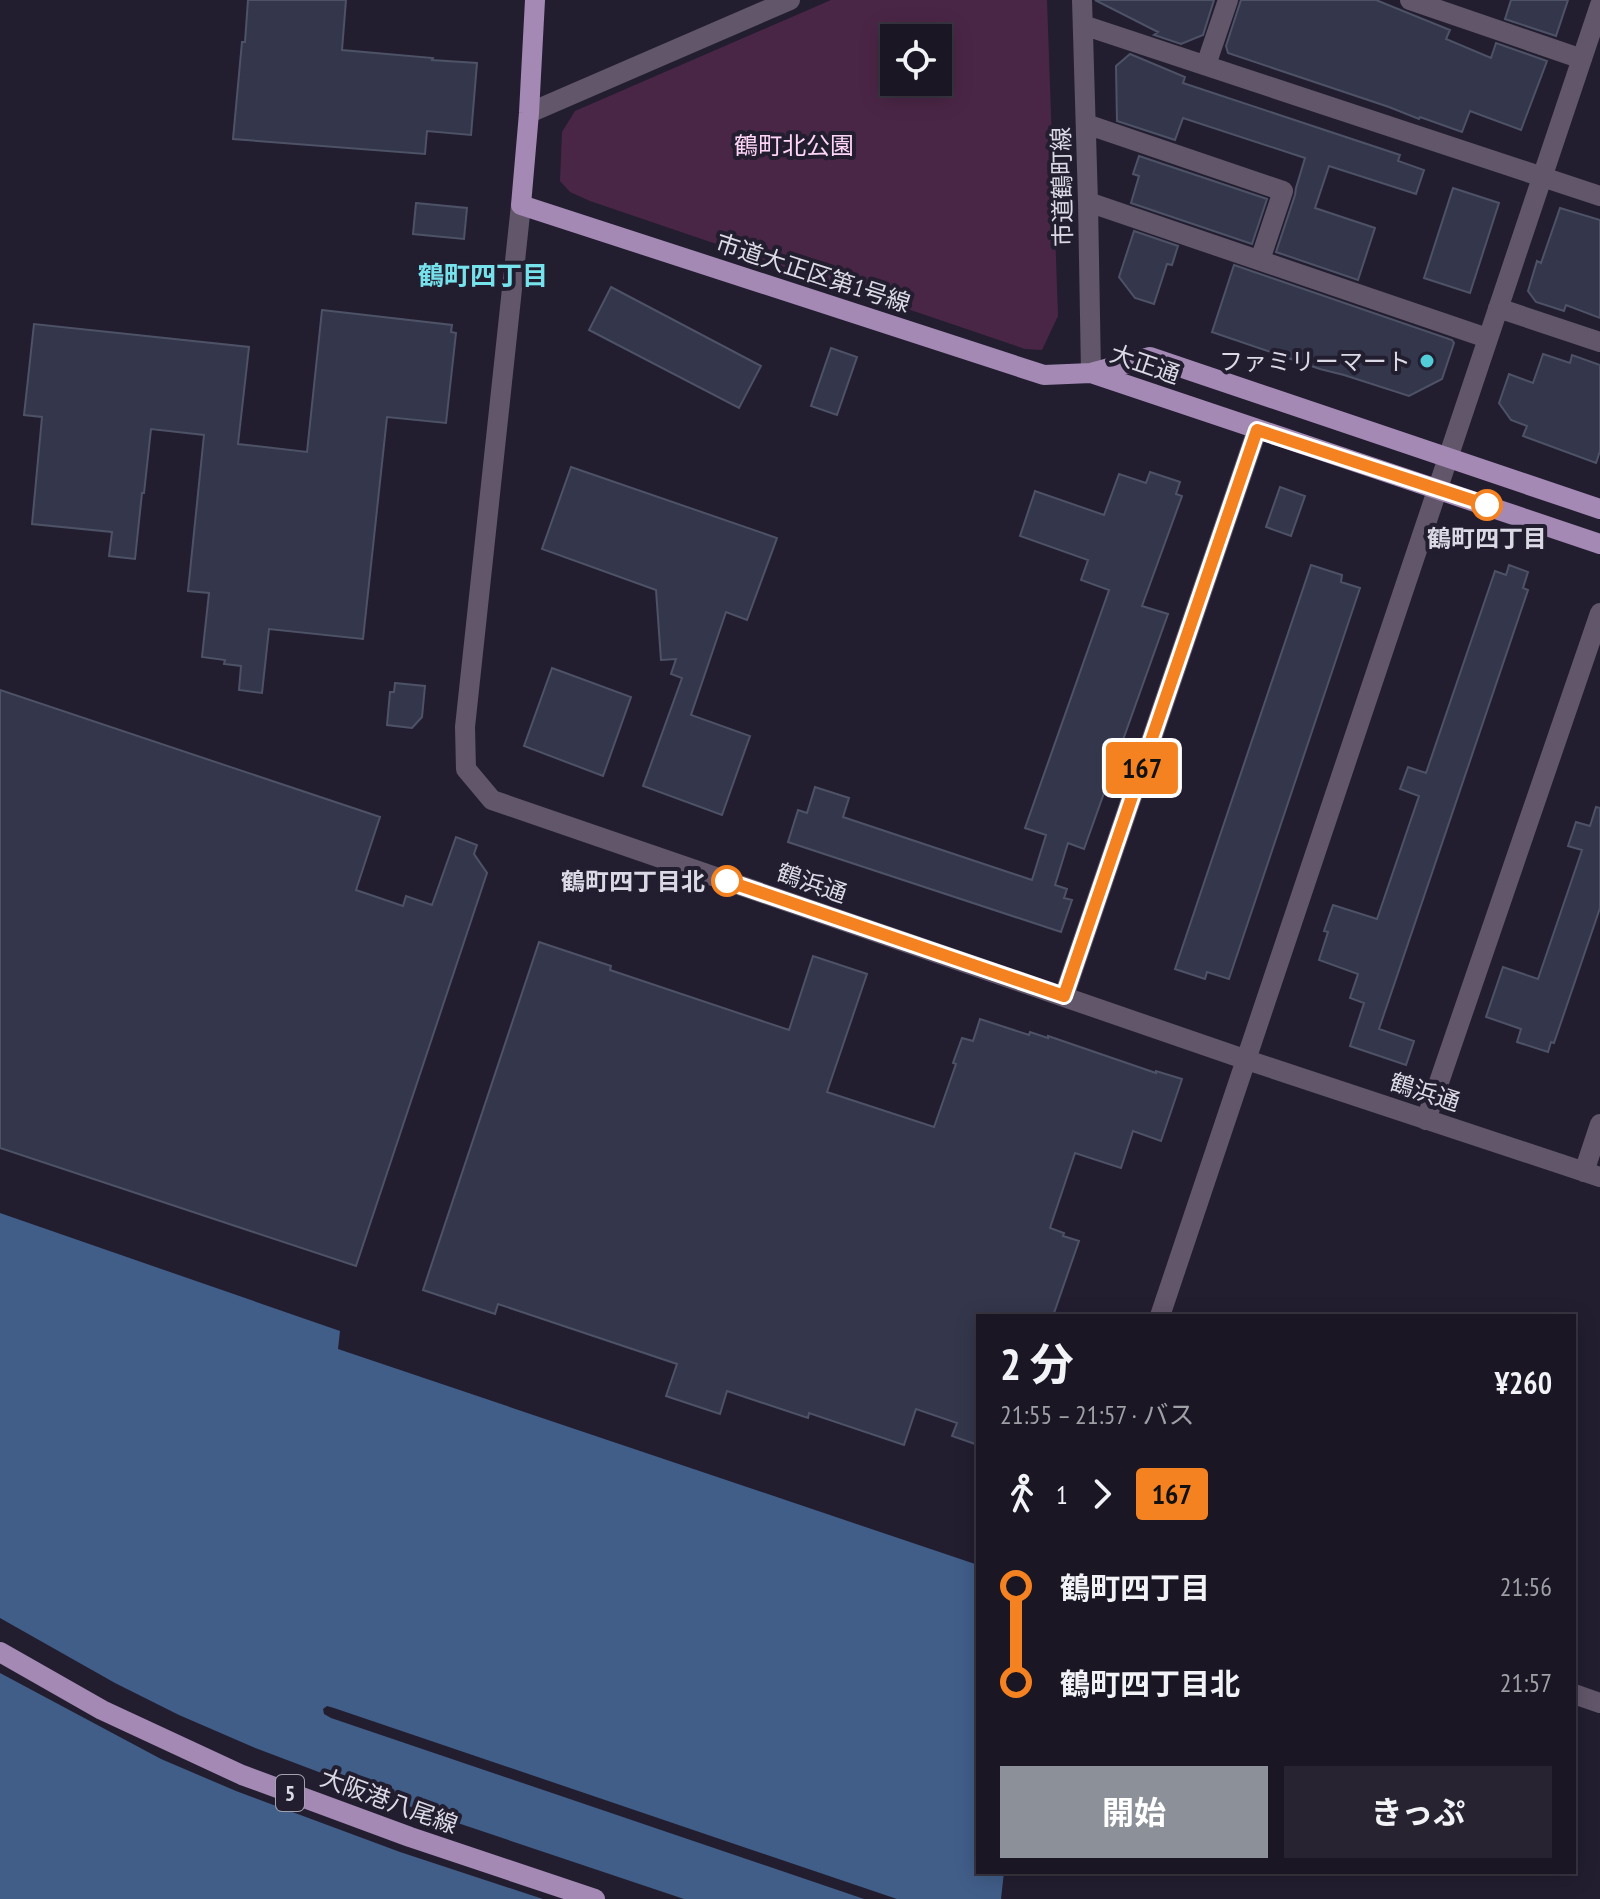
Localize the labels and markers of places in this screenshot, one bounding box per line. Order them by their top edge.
place label: ファミリーマート [1219,346,1411,377]
marker: ファミリーマート [1418,352,1436,370]
marker: 鶴町四丁目 [1472,490,1502,520]
place label: 鶴町四丁目 [1427,523,1547,554]
place label: 鶴町四丁目北 [561,866,705,897]
marker: 鶴町四丁目北 [712,866,742,896]

